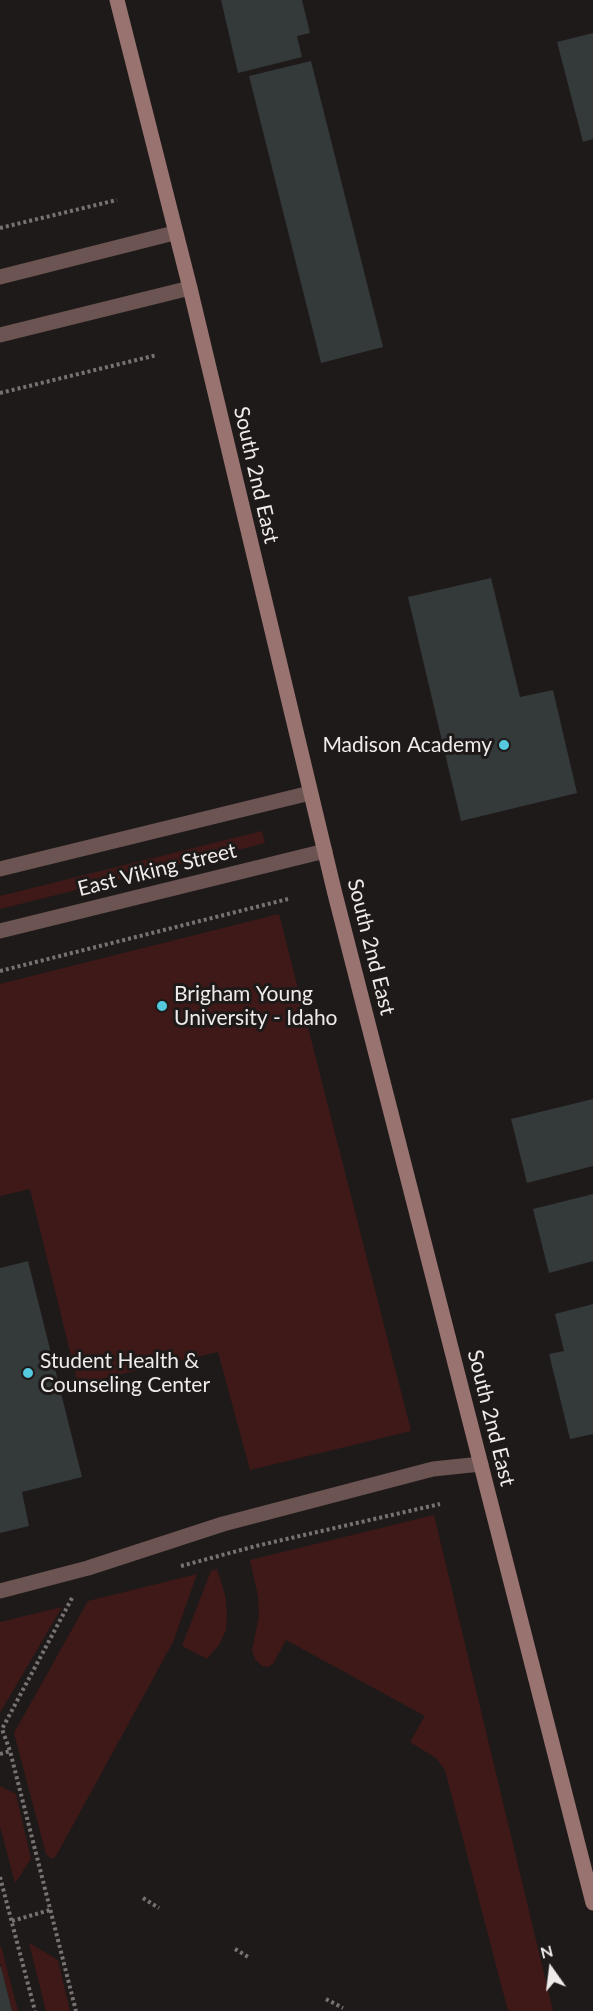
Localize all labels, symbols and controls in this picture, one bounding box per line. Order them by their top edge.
street label: South 2nd East [228,404,284,546]
place label: Madison Academy [322,732,492,758]
marker: Madison Academy [497,738,511,752]
street label: East Viking Street [75,838,239,902]
street label: South 2nd East [342,876,400,1018]
place label: Brigham Young University - Idaho [174,981,338,1031]
marker: Brigham Young University - Idaho [155,999,169,1013]
street label: South 2nd East [462,1347,520,1489]
place label: Student Health & Counseling Center [40,1348,210,1398]
marker: Student Health & Counseling Center [21,1366,35,1380]
north arrow [521,1939,581,1999]
text: N [538,1940,555,1962]

